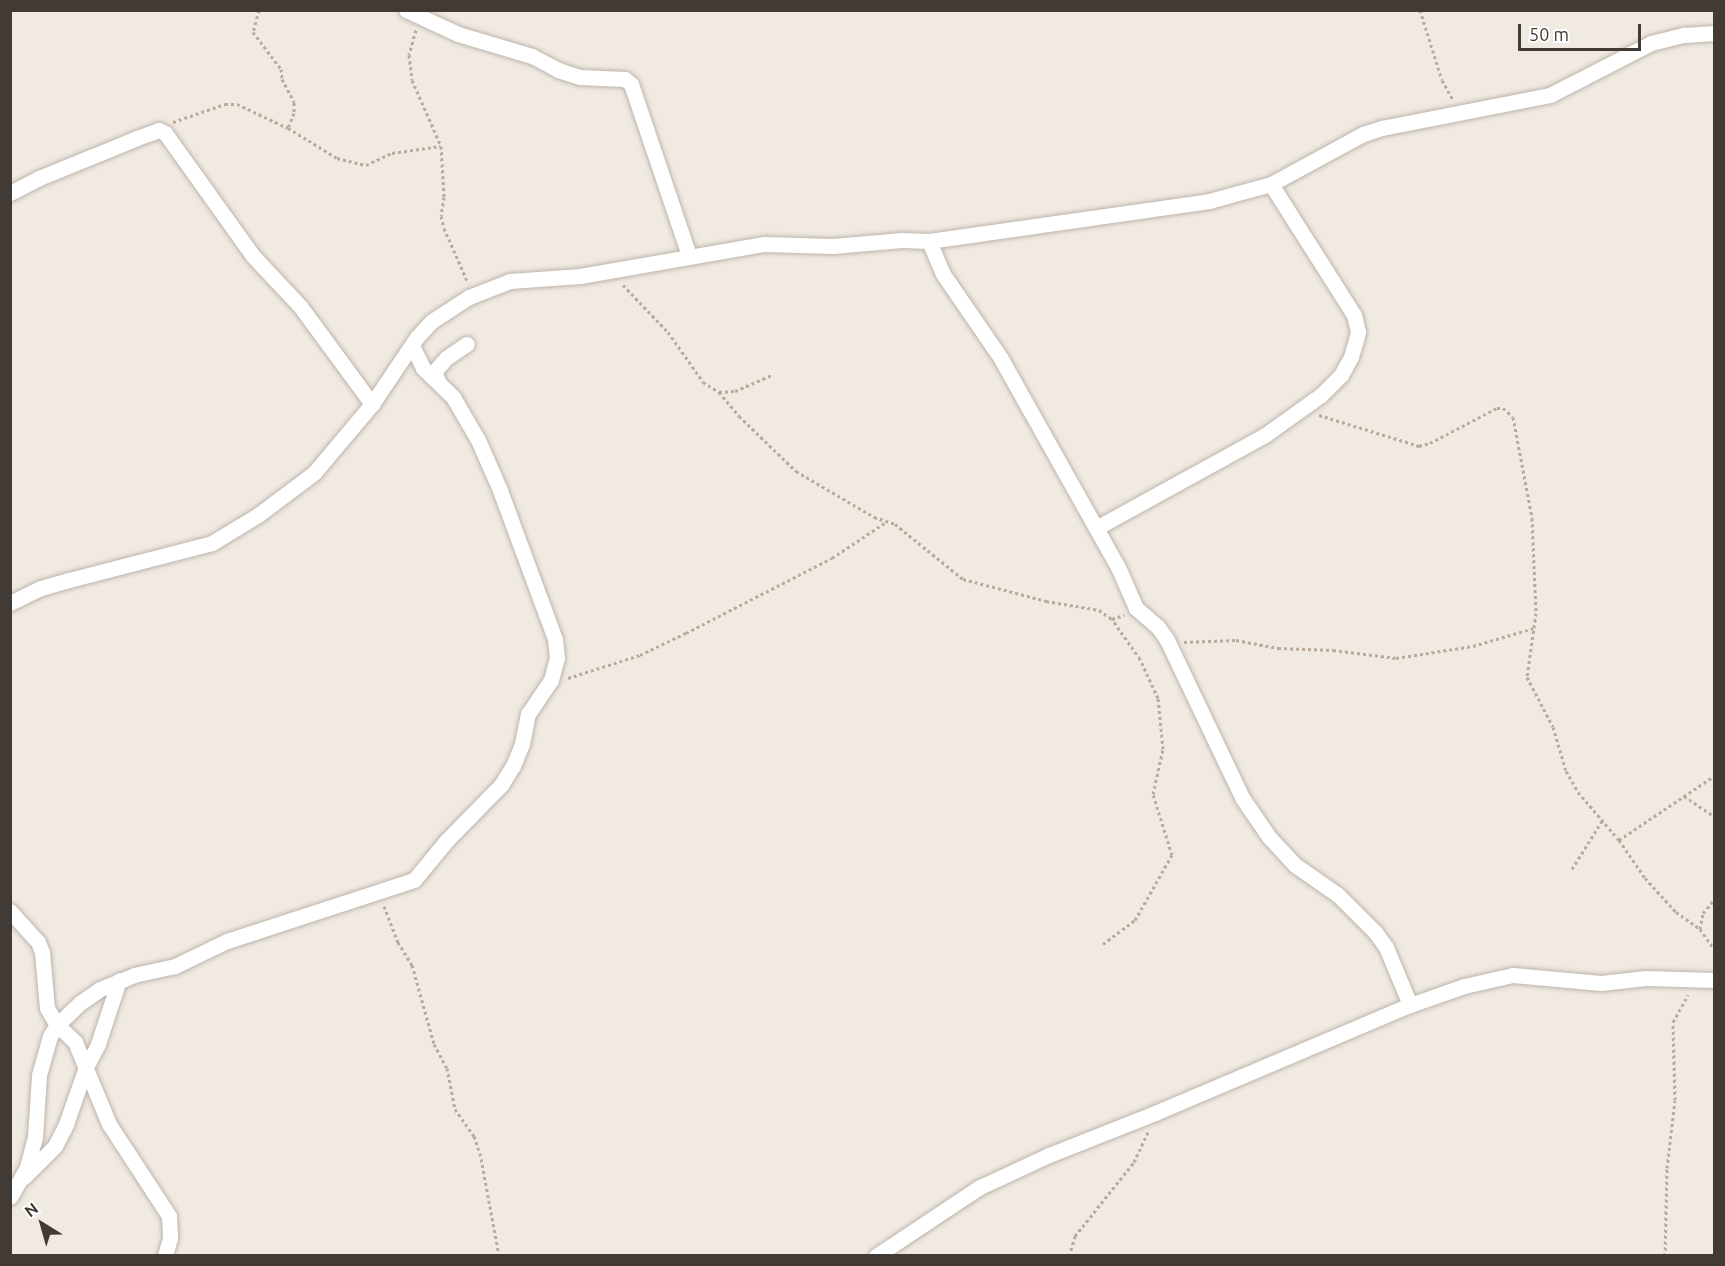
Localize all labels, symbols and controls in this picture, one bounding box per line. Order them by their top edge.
scale bar [1521,12,1644,50]
text: 50 m [1529,24,1569,44]
north arrow [12,1194,72,1254]
text: N [21,1199,41,1220]

